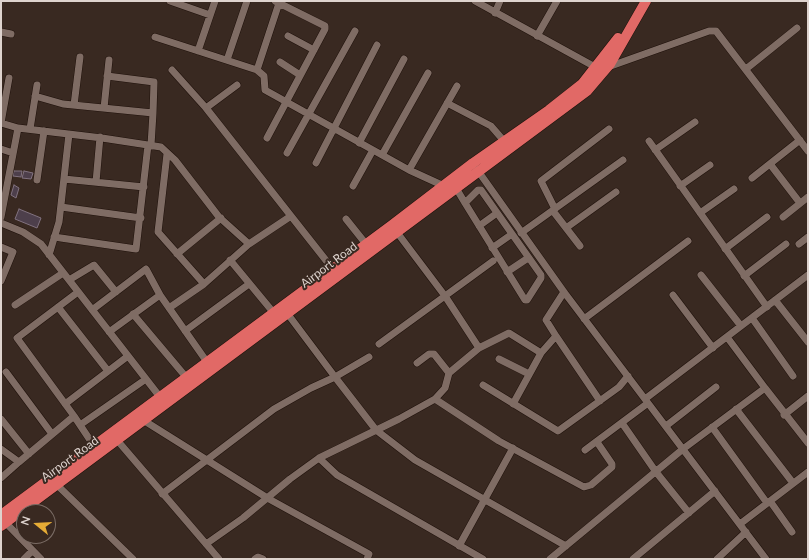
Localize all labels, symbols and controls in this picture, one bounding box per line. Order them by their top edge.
street label: Airport Road [298,239,360,291]
street label: Airport Road [39,433,101,485]
north arrow [16,504,56,544]
text: N [18,514,33,526]

